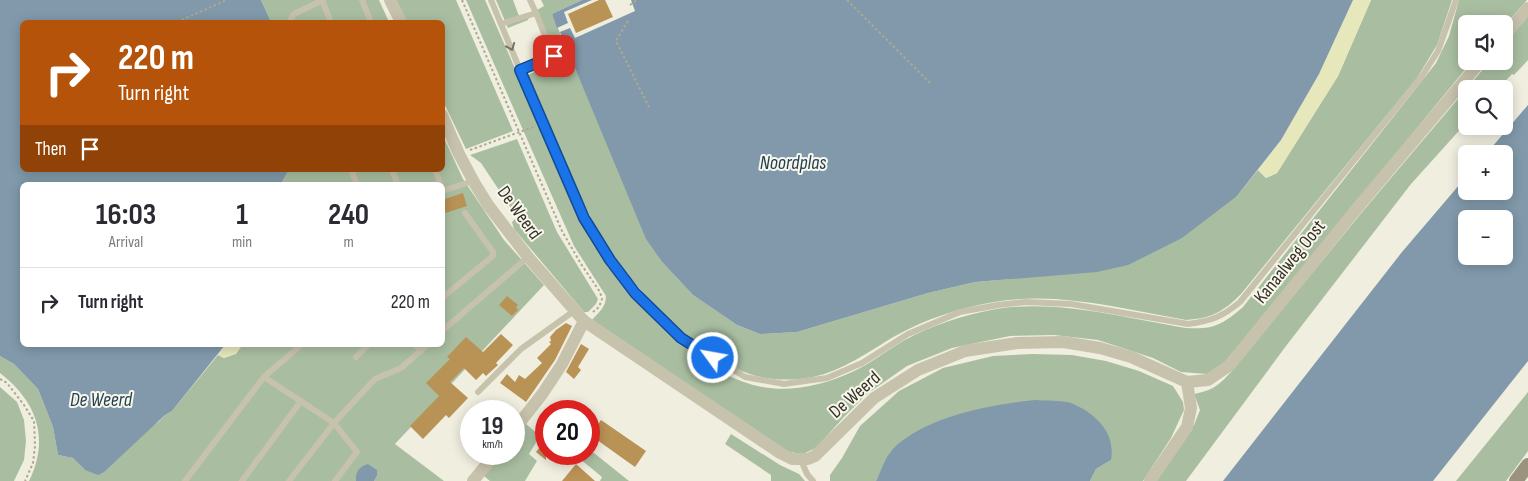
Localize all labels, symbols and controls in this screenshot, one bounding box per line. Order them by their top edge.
map controls [1458,15,1513,265]
button: sound [1458,15,1513,70]
pin [533,35,575,77]
text: 220 m [118,37,194,80]
icon: right [35,40,100,105]
one-way arrow [504,42,515,51]
icon: arrive [540,42,568,70]
text: Turn right [118,80,189,107]
button: search [1458,80,1513,135]
icon: arrive [76,135,104,163]
text: Then [35,138,66,161]
button: + [1458,145,1513,200]
water label: Noordplas [760,151,826,175]
street label: De Weerd [492,182,546,244]
text: 16:03 [96,197,156,233]
text: 1 [236,197,248,233]
text: 240 [328,197,369,233]
button: − [1458,210,1513,265]
street label: Kanaalweg Oost [1249,215,1331,308]
text: Arrival [109,233,143,252]
text: min [232,233,252,252]
text: m [343,233,354,252]
icon: right [35,289,63,317]
text: Turn right [78,291,143,314]
text: 220 m [391,291,430,314]
position arrow [686,331,738,383]
street label: De Weerd [825,367,885,423]
water label: De Weerd [70,388,133,412]
speed limit sign: 20 [535,400,600,465]
text: 19 [482,411,503,442]
text: km/h [482,437,503,452]

